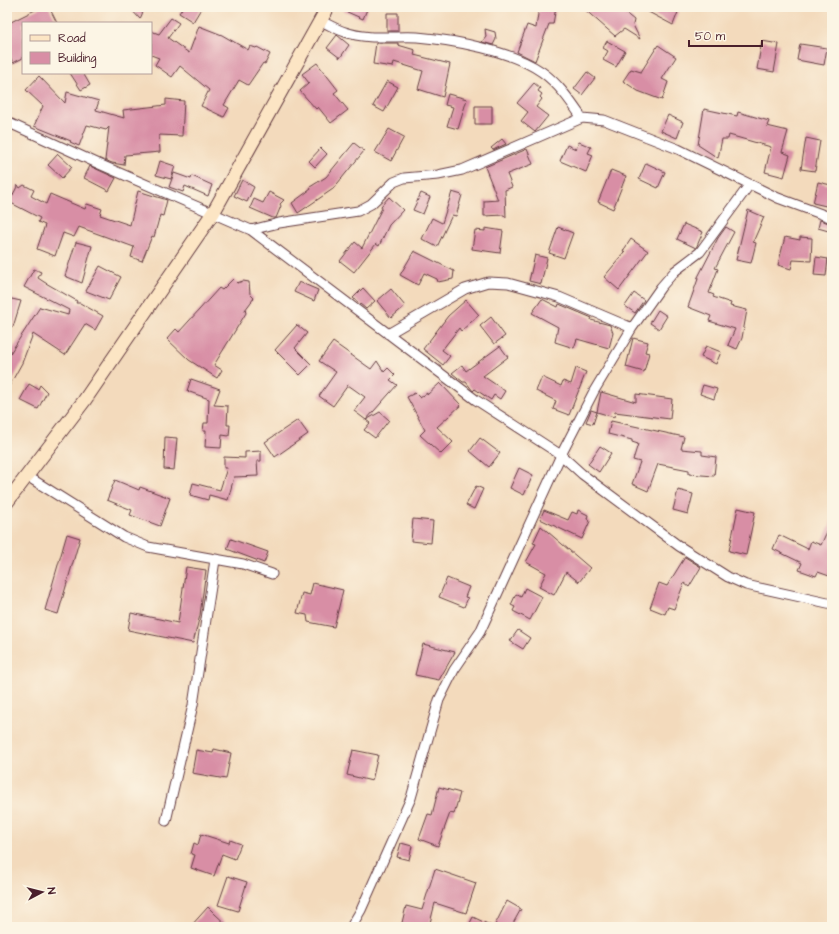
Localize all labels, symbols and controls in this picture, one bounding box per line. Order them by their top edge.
legend [22,22,152,74]
scale bar [689,22,762,48]
text: 50 m [695,28,726,45]
text: Road [58,30,86,47]
text: Building [58,50,96,68]
north arrow [22,872,62,912]
text: N [44,887,59,895]

